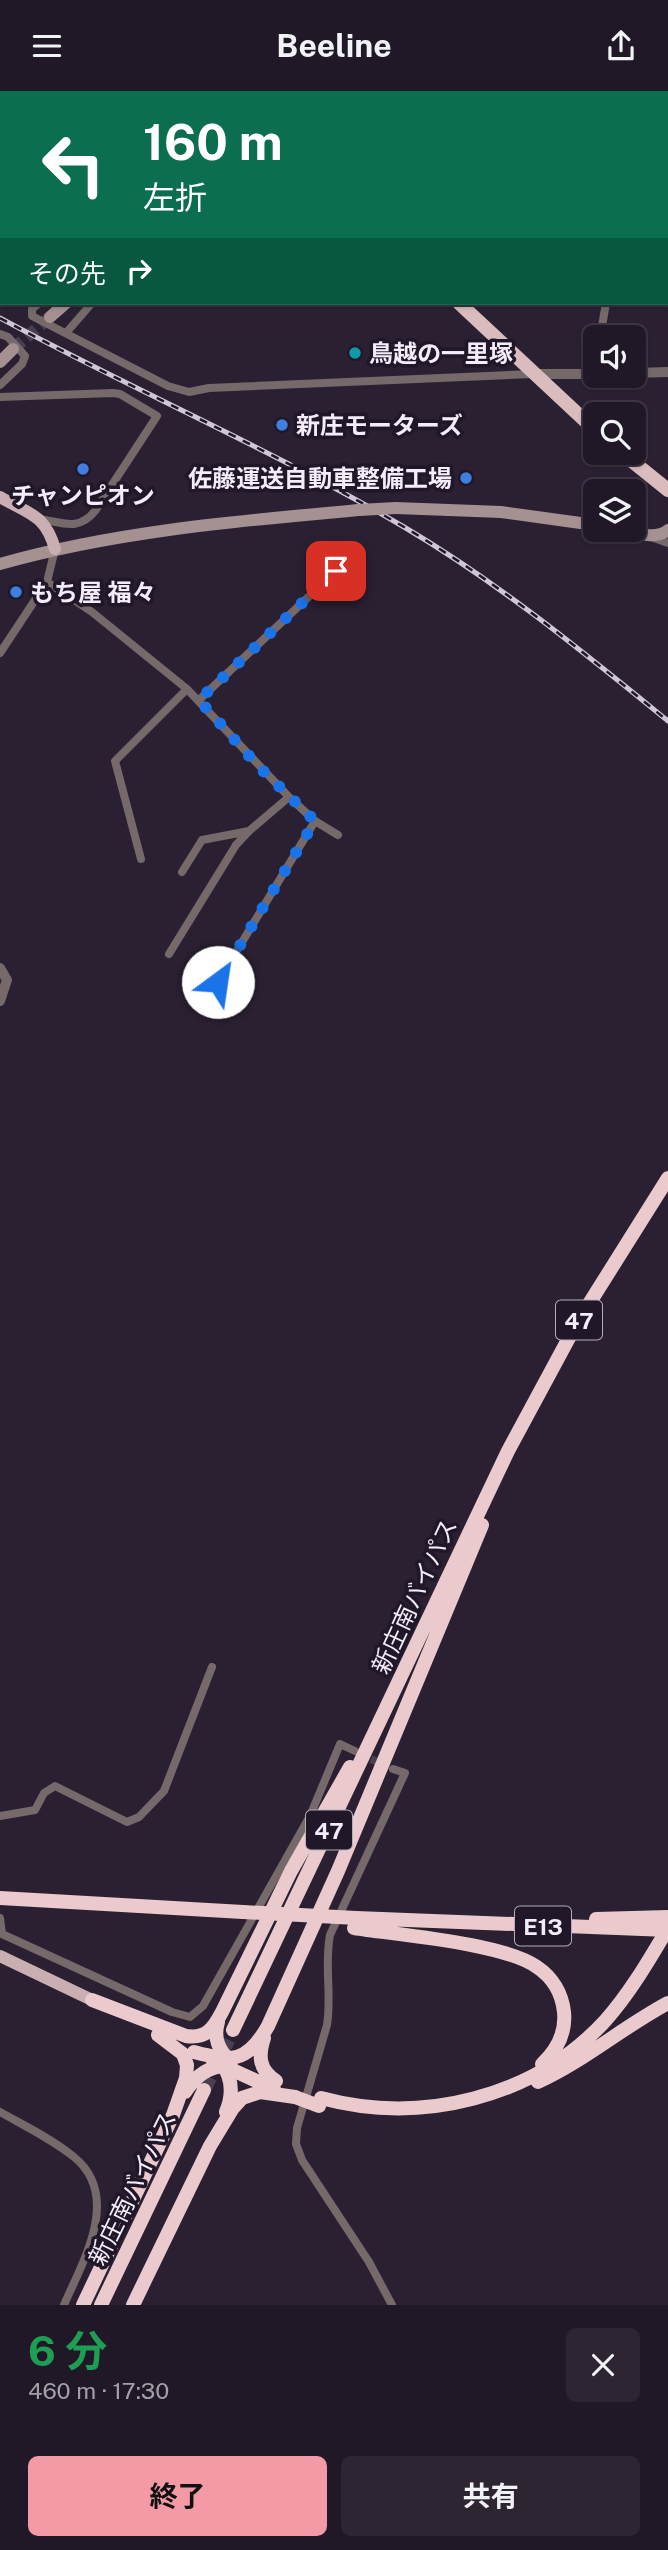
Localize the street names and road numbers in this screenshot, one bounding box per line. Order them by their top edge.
road number: 47 [556,1301,602,1339]
street label: 新庄南バイパス [366,1514,462,1678]
road number: 47 [306,1811,352,1849]
road number: E13 [515,1907,571,1945]
street label: 新庄南バイパス [83,2107,181,2269]

